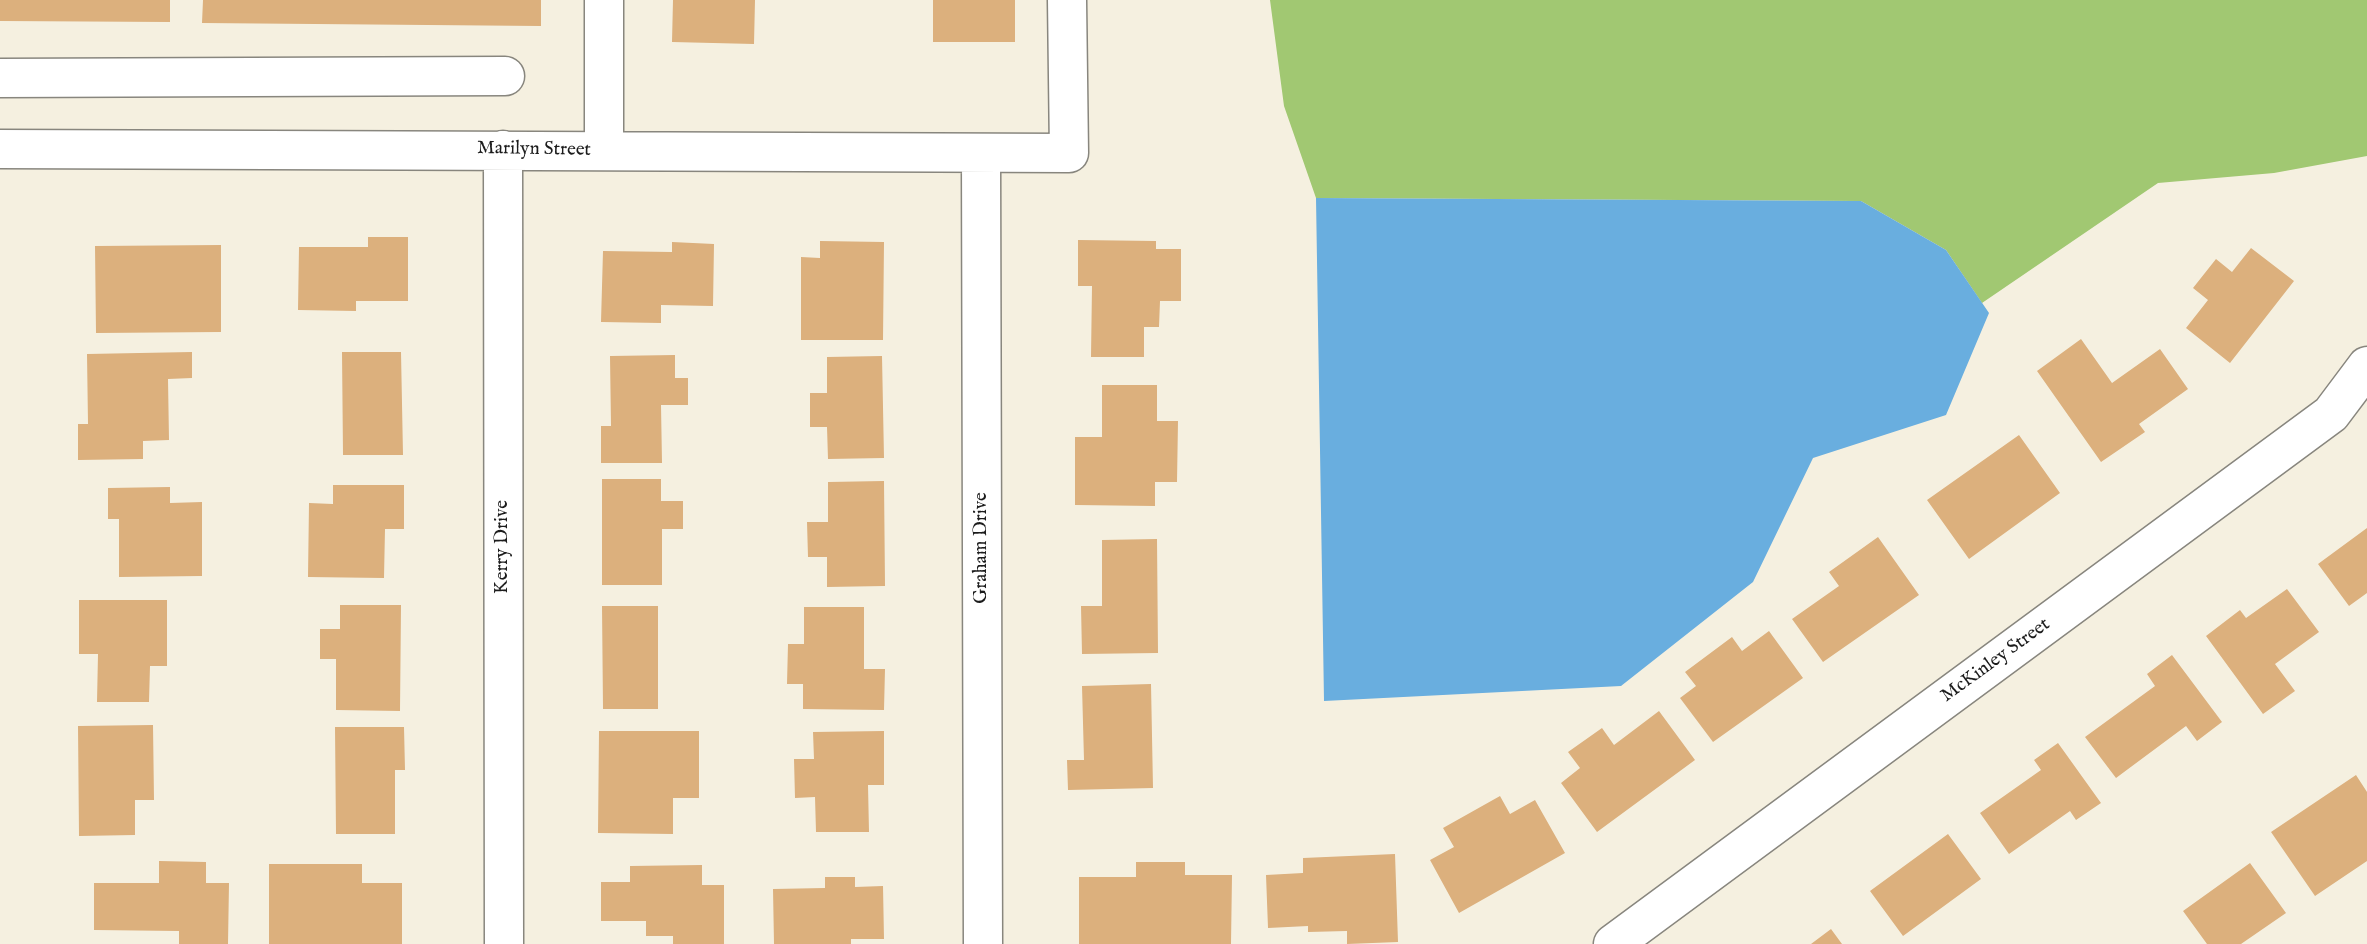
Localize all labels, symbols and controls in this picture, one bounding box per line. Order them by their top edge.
street label: Marilyn Street [477,138,591,162]
street label: Graham Drive [971,492,993,604]
street label: Kerry Drive [492,500,514,594]
street label: McKinley Street [1937,614,2055,708]

